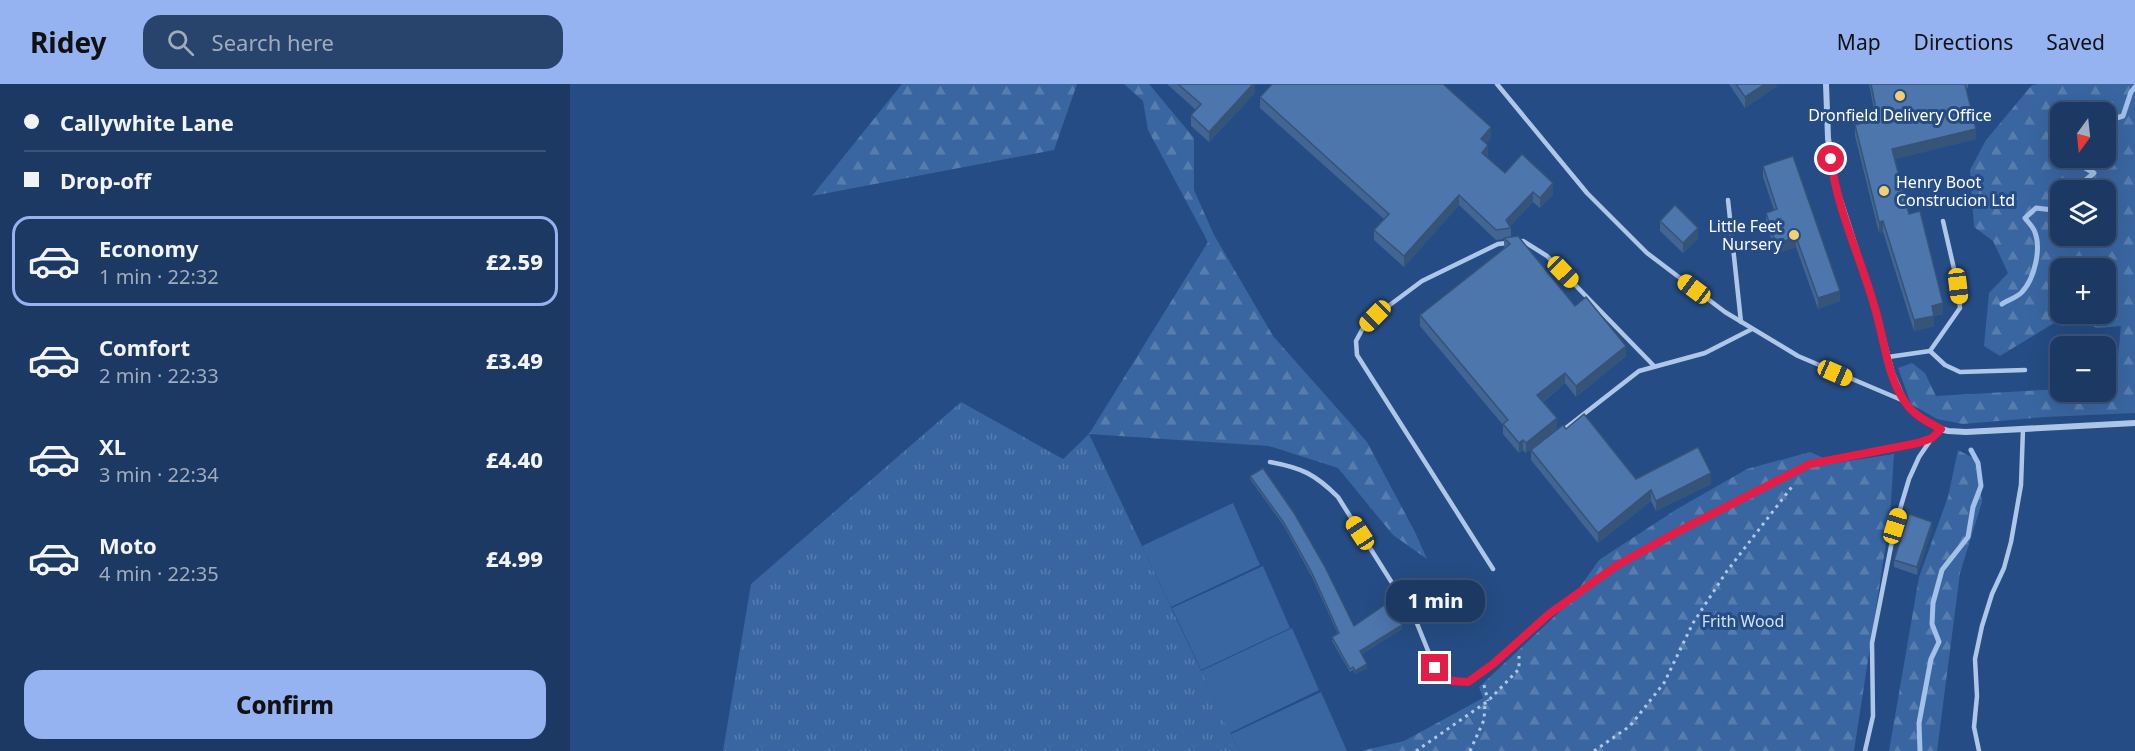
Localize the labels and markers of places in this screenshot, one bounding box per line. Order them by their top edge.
marker: Dronfield Delivery Office [1893,89,1907,103]
place label: Dronfield Delivery Office [1808,104,1992,126]
place label: Henry Boot Construcion Ltd [1896,171,2015,211]
marker: Henry Boot Construcion Ltd [1877,184,1891,198]
place label: Little Feet Nursery [1708,215,1783,255]
marker: Little Feet Nursery [1787,228,1801,242]

